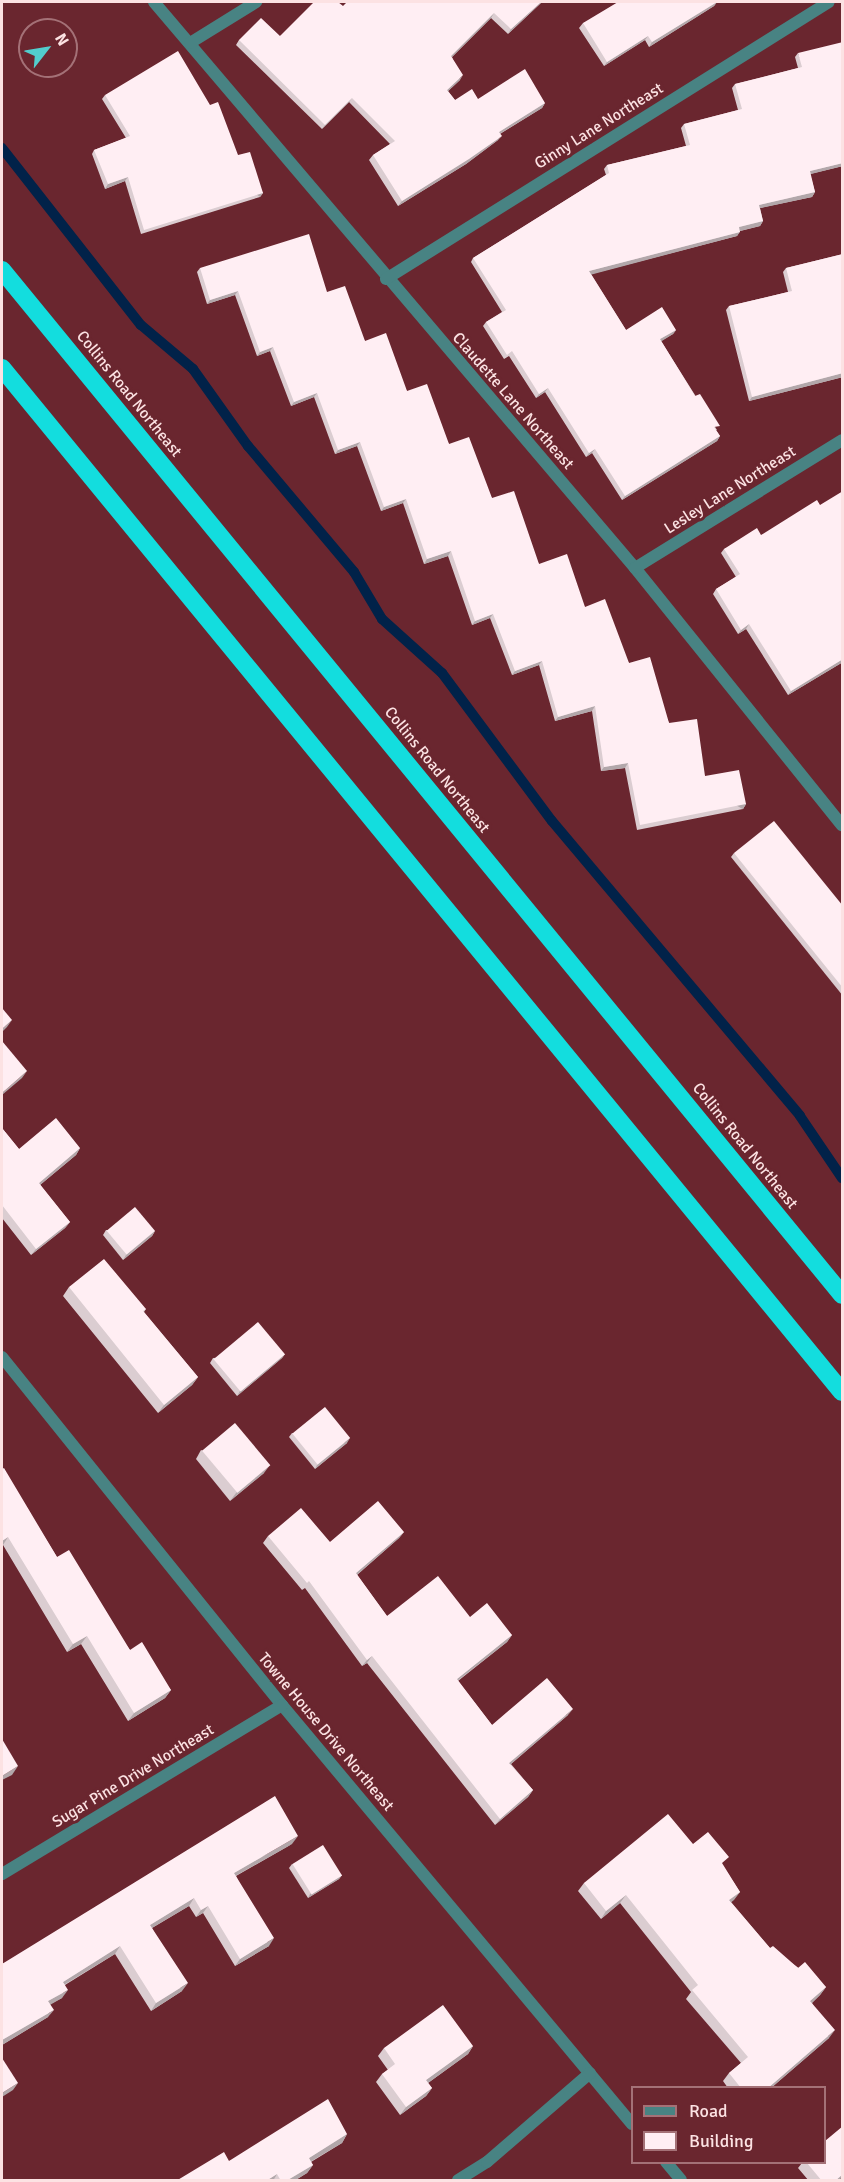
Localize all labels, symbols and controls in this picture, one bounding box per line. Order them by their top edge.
north arrow [18,18,78,78]
text: N [50,30,73,50]
street label: Ginny Lane Northeast [531,79,667,173]
street label: Collins Road Northeast [72,327,186,461]
street label: Claudette Lane Northeast [448,329,578,473]
street label: Lesley Lane Northeast [661,442,799,538]
street label: Collins Road Northeast [380,703,494,837]
street label: Collins Road Northeast [688,1079,802,1213]
street label: Towne House Drive Northeast [254,1649,398,1815]
street label: Sugar Pine Drive Northeast [49,1720,217,1832]
legend [631,2086,826,2164]
text: Road [689,2100,728,2122]
text: Building [689,2130,753,2152]

